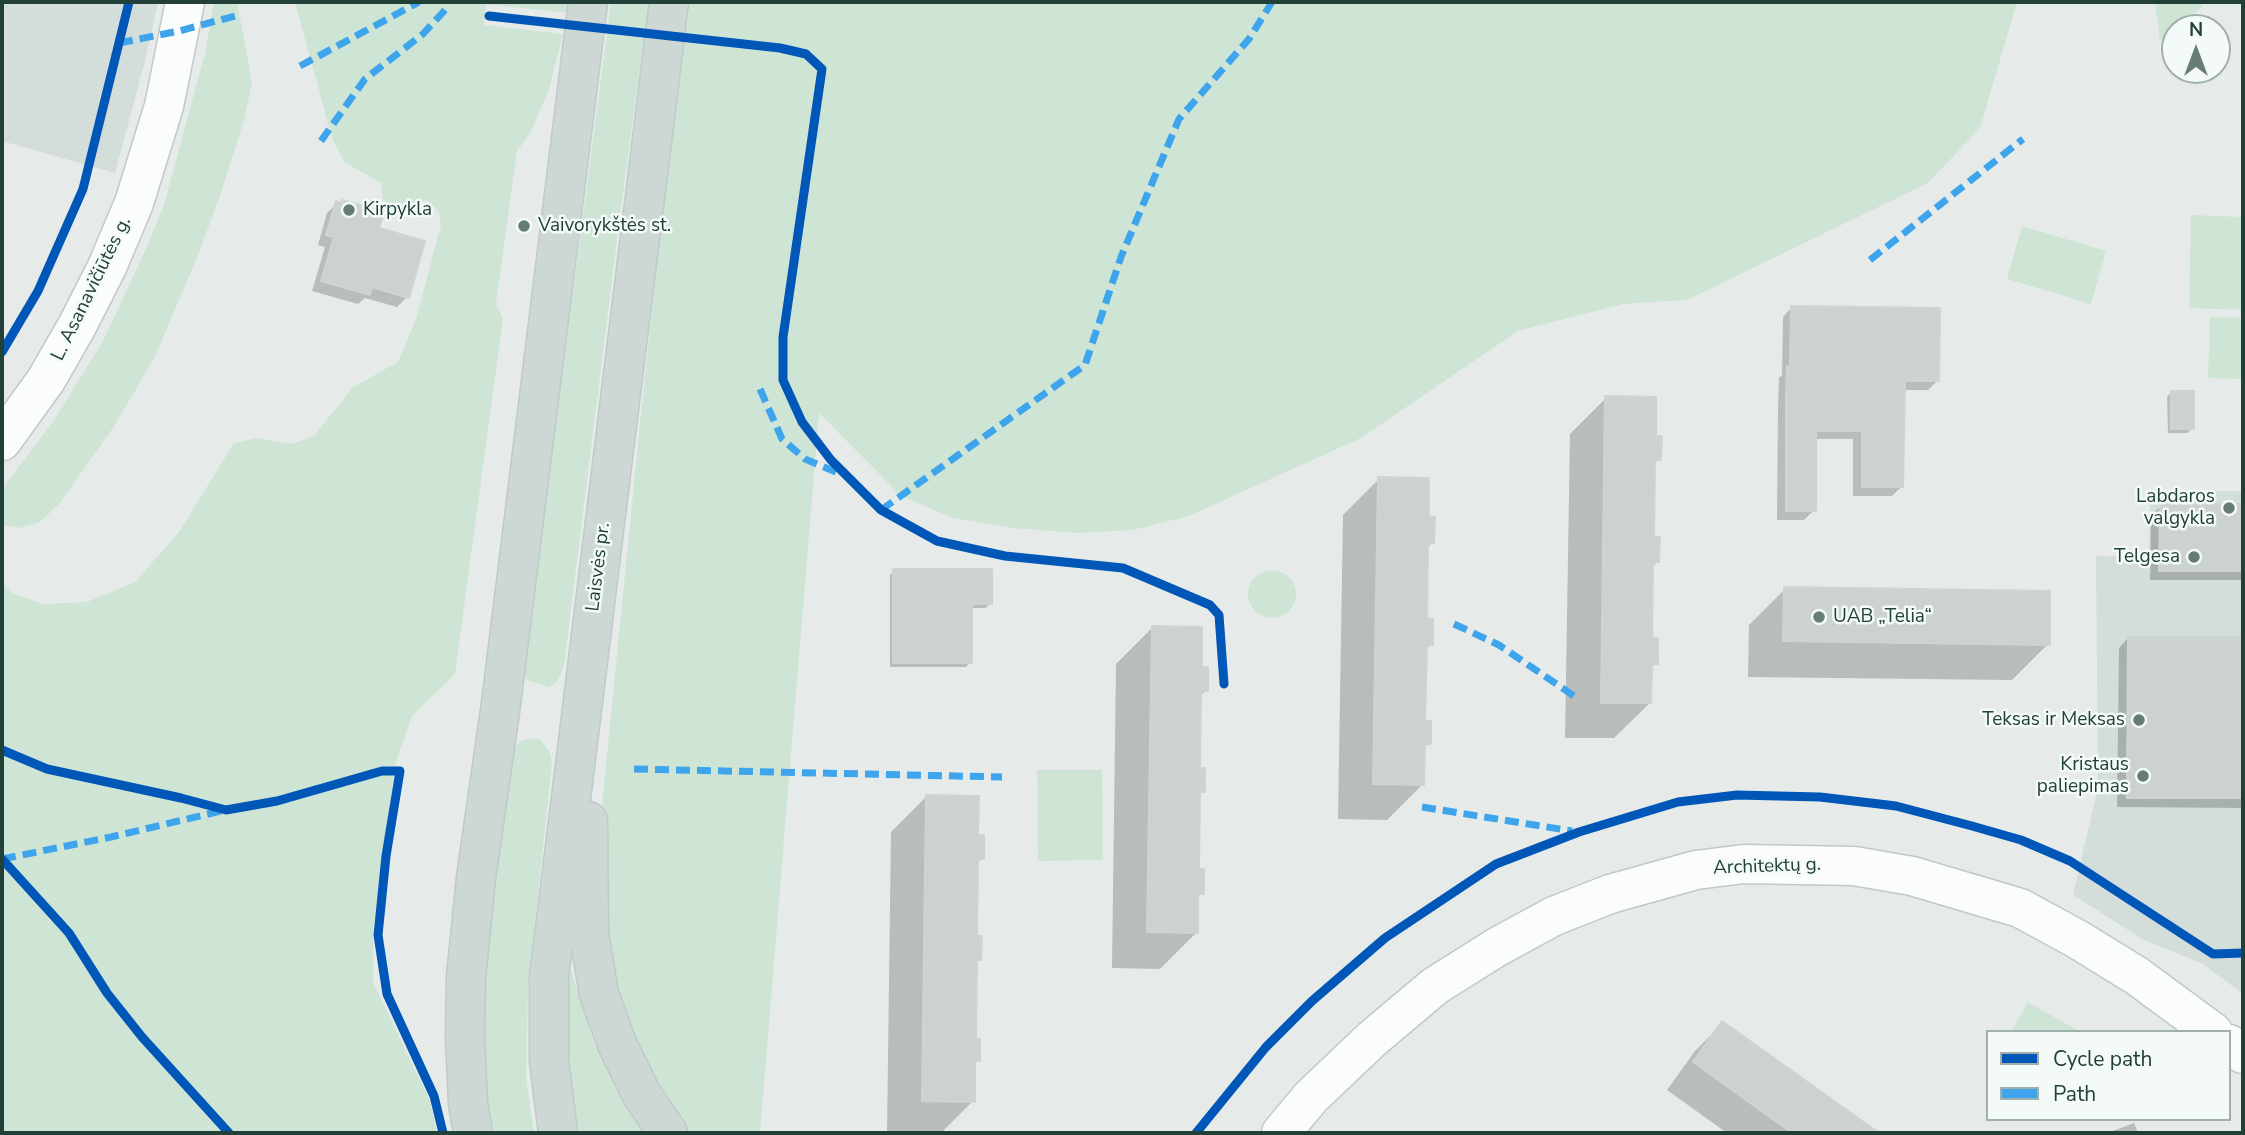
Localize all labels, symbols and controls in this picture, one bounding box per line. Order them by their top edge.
north arrow [2161,14,2231,84]
text: N [2189,17,2203,43]
place label: Kirpykla [363,199,432,221]
marker: Kirpykla [341,202,357,218]
street label: L. Asanavičiūtės g. [47,213,137,365]
place label: Vaivorykštės st. [538,215,671,237]
marker: Vaivorykštės st. [516,218,532,234]
place label: Labdaros valgykla [2136,486,2215,530]
marker: Labdaros valgykla [2221,500,2237,516]
street label: Laisvės pr. [582,521,616,613]
place label: Telgesa [2114,546,2180,568]
marker: Telgesa [2186,549,2202,565]
place label: UAB „Telia“ [1833,606,1932,628]
marker: UAB „Telia“ [1811,609,1827,625]
place label: Teksas ir Meksas [1982,709,2125,731]
marker: Teksas ir Meksas [2131,712,2147,728]
place label: Kristaus paliepimas [2037,754,2129,798]
marker: Kristaus paliepimas [2135,768,2151,784]
street label: Architektų g. [1713,854,1821,880]
legend [1986,1030,2231,1121]
text: Cycle path [2053,1045,2152,1073]
text: Path [2053,1080,2096,1108]

